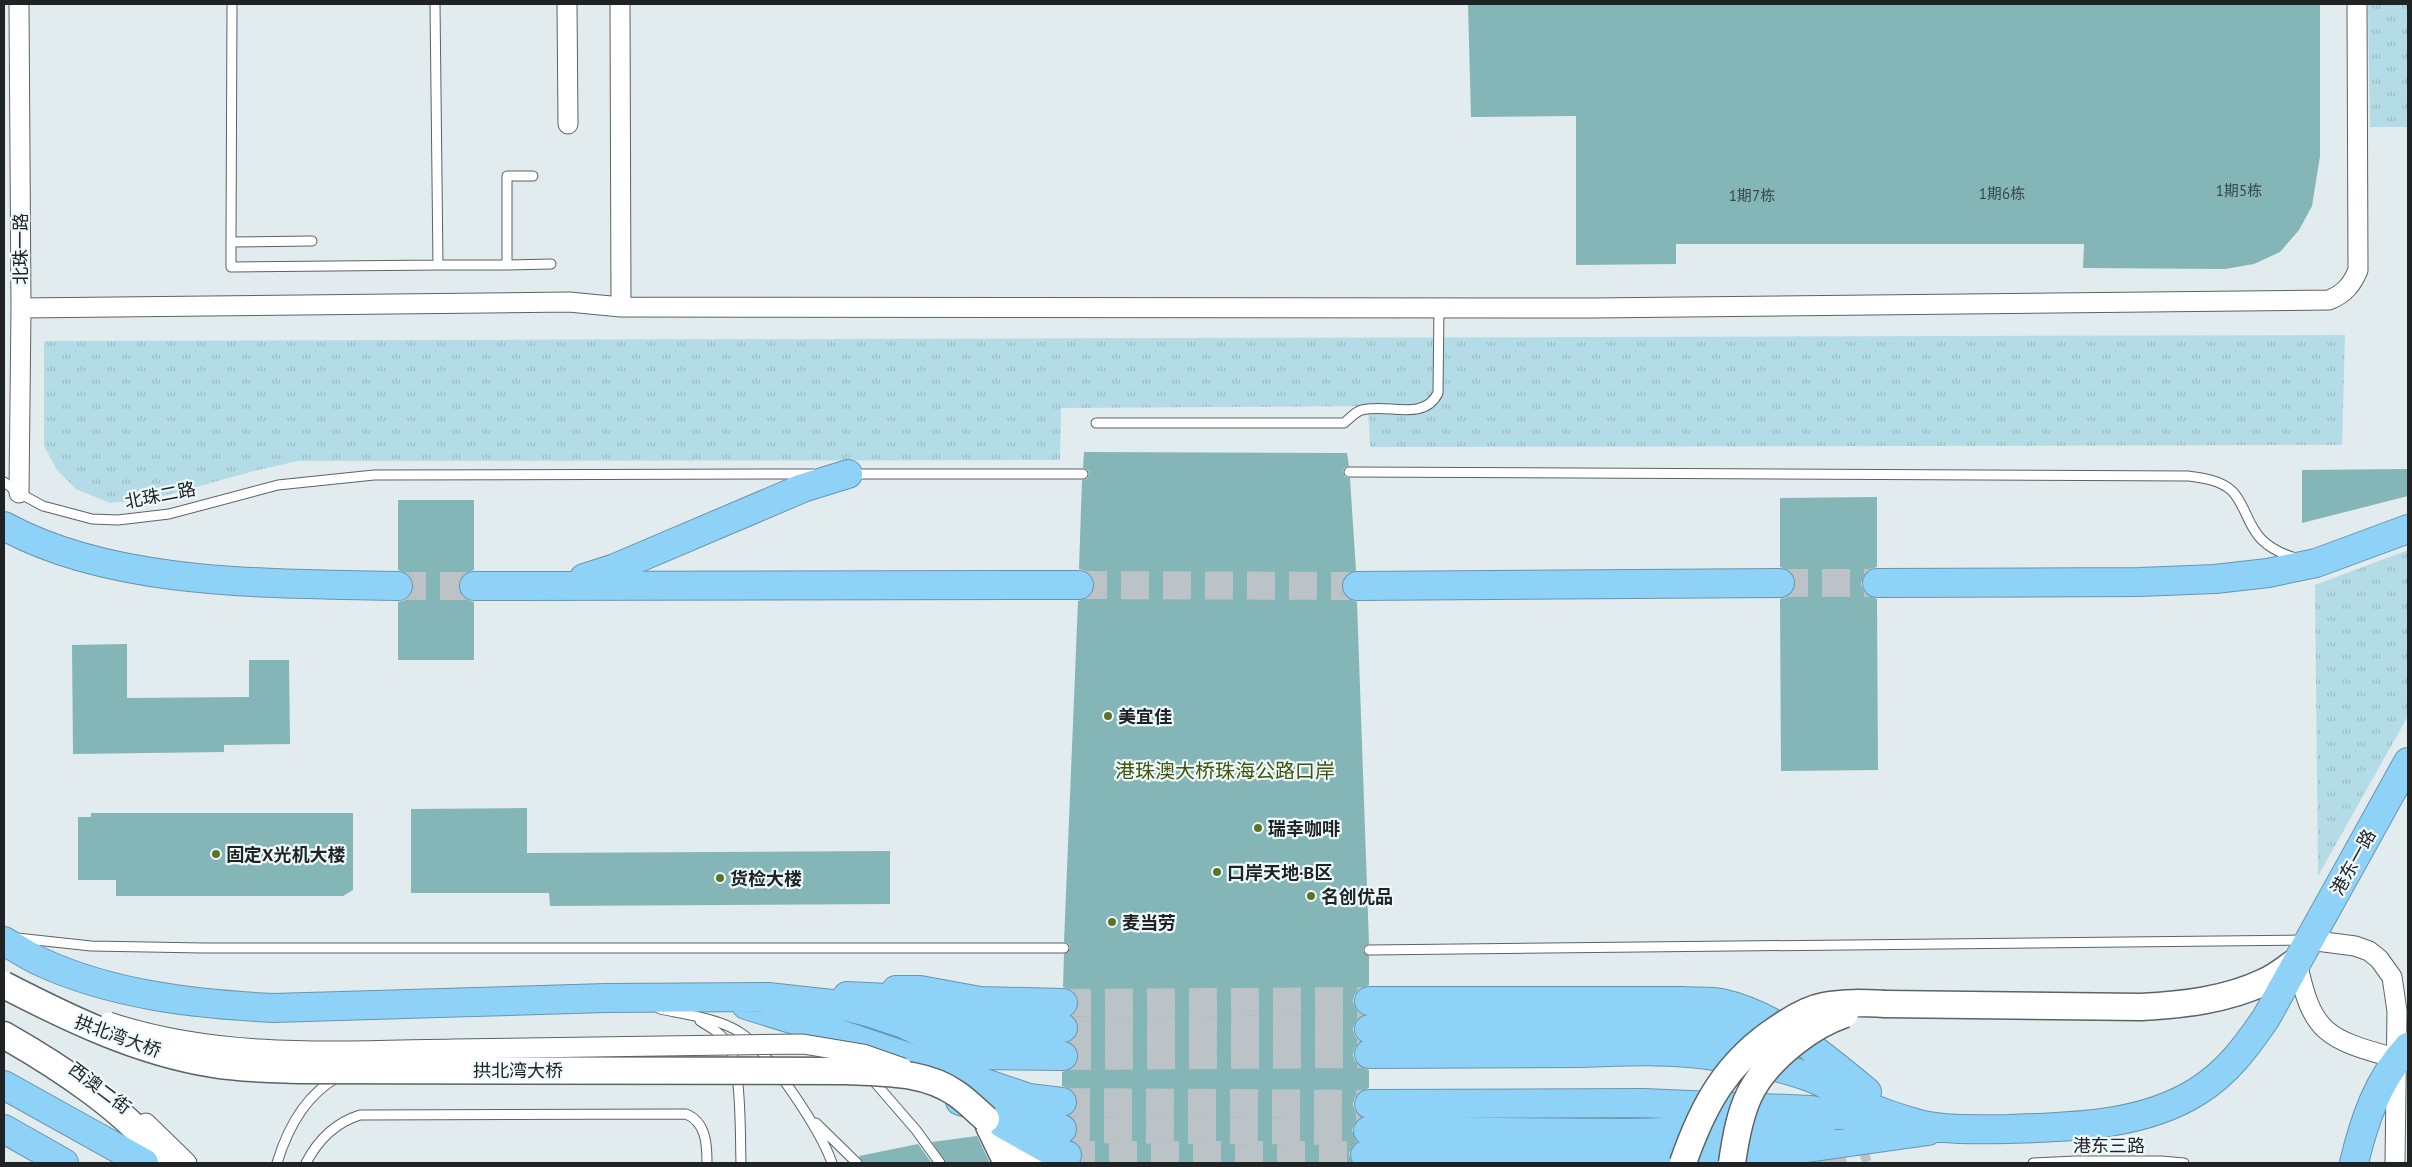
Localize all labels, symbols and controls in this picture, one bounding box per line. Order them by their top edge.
house number: 1期5栋 [2216,181,2262,200]
house number: 1期6栋 [1979,184,2025,203]
house number: 1期7栋 [1729,186,1775,205]
street label: 北珠一路 [9,213,32,285]
street label: 北珠二路 [122,477,198,513]
place label: 美宜佳 [1118,705,1172,728]
marker: 美宜佳 [1102,710,1114,722]
district label: 港珠澳大桥珠海公路口岸 [1115,758,1335,784]
place label: 瑞幸咖啡 [1268,817,1340,840]
marker: 瑞幸咖啡 [1252,822,1264,834]
street label: 港东一路 [2325,825,2381,899]
place label: 固定X光机大楼 [226,843,345,866]
marker: 固定X光机大楼 [210,848,222,860]
place label: 口岸天地·B区 [1227,861,1332,884]
marker: 口岸天地·B区 [1211,866,1223,878]
place label: 货检大楼 [730,867,802,890]
marker: 货检大楼 [714,872,726,884]
place label: 名创优品 [1321,885,1393,908]
marker: 名创优品 [1305,890,1317,902]
place label: 麦当劳 [1122,911,1176,934]
marker: 麦当劳 [1106,916,1118,928]
street label: 拱北湾大桥 [72,1010,164,1062]
street label: 西澳二街 [64,1057,136,1119]
street label: 拱北湾大桥 [473,1059,563,1082]
street label: 港东三路 [2073,1134,2145,1157]

